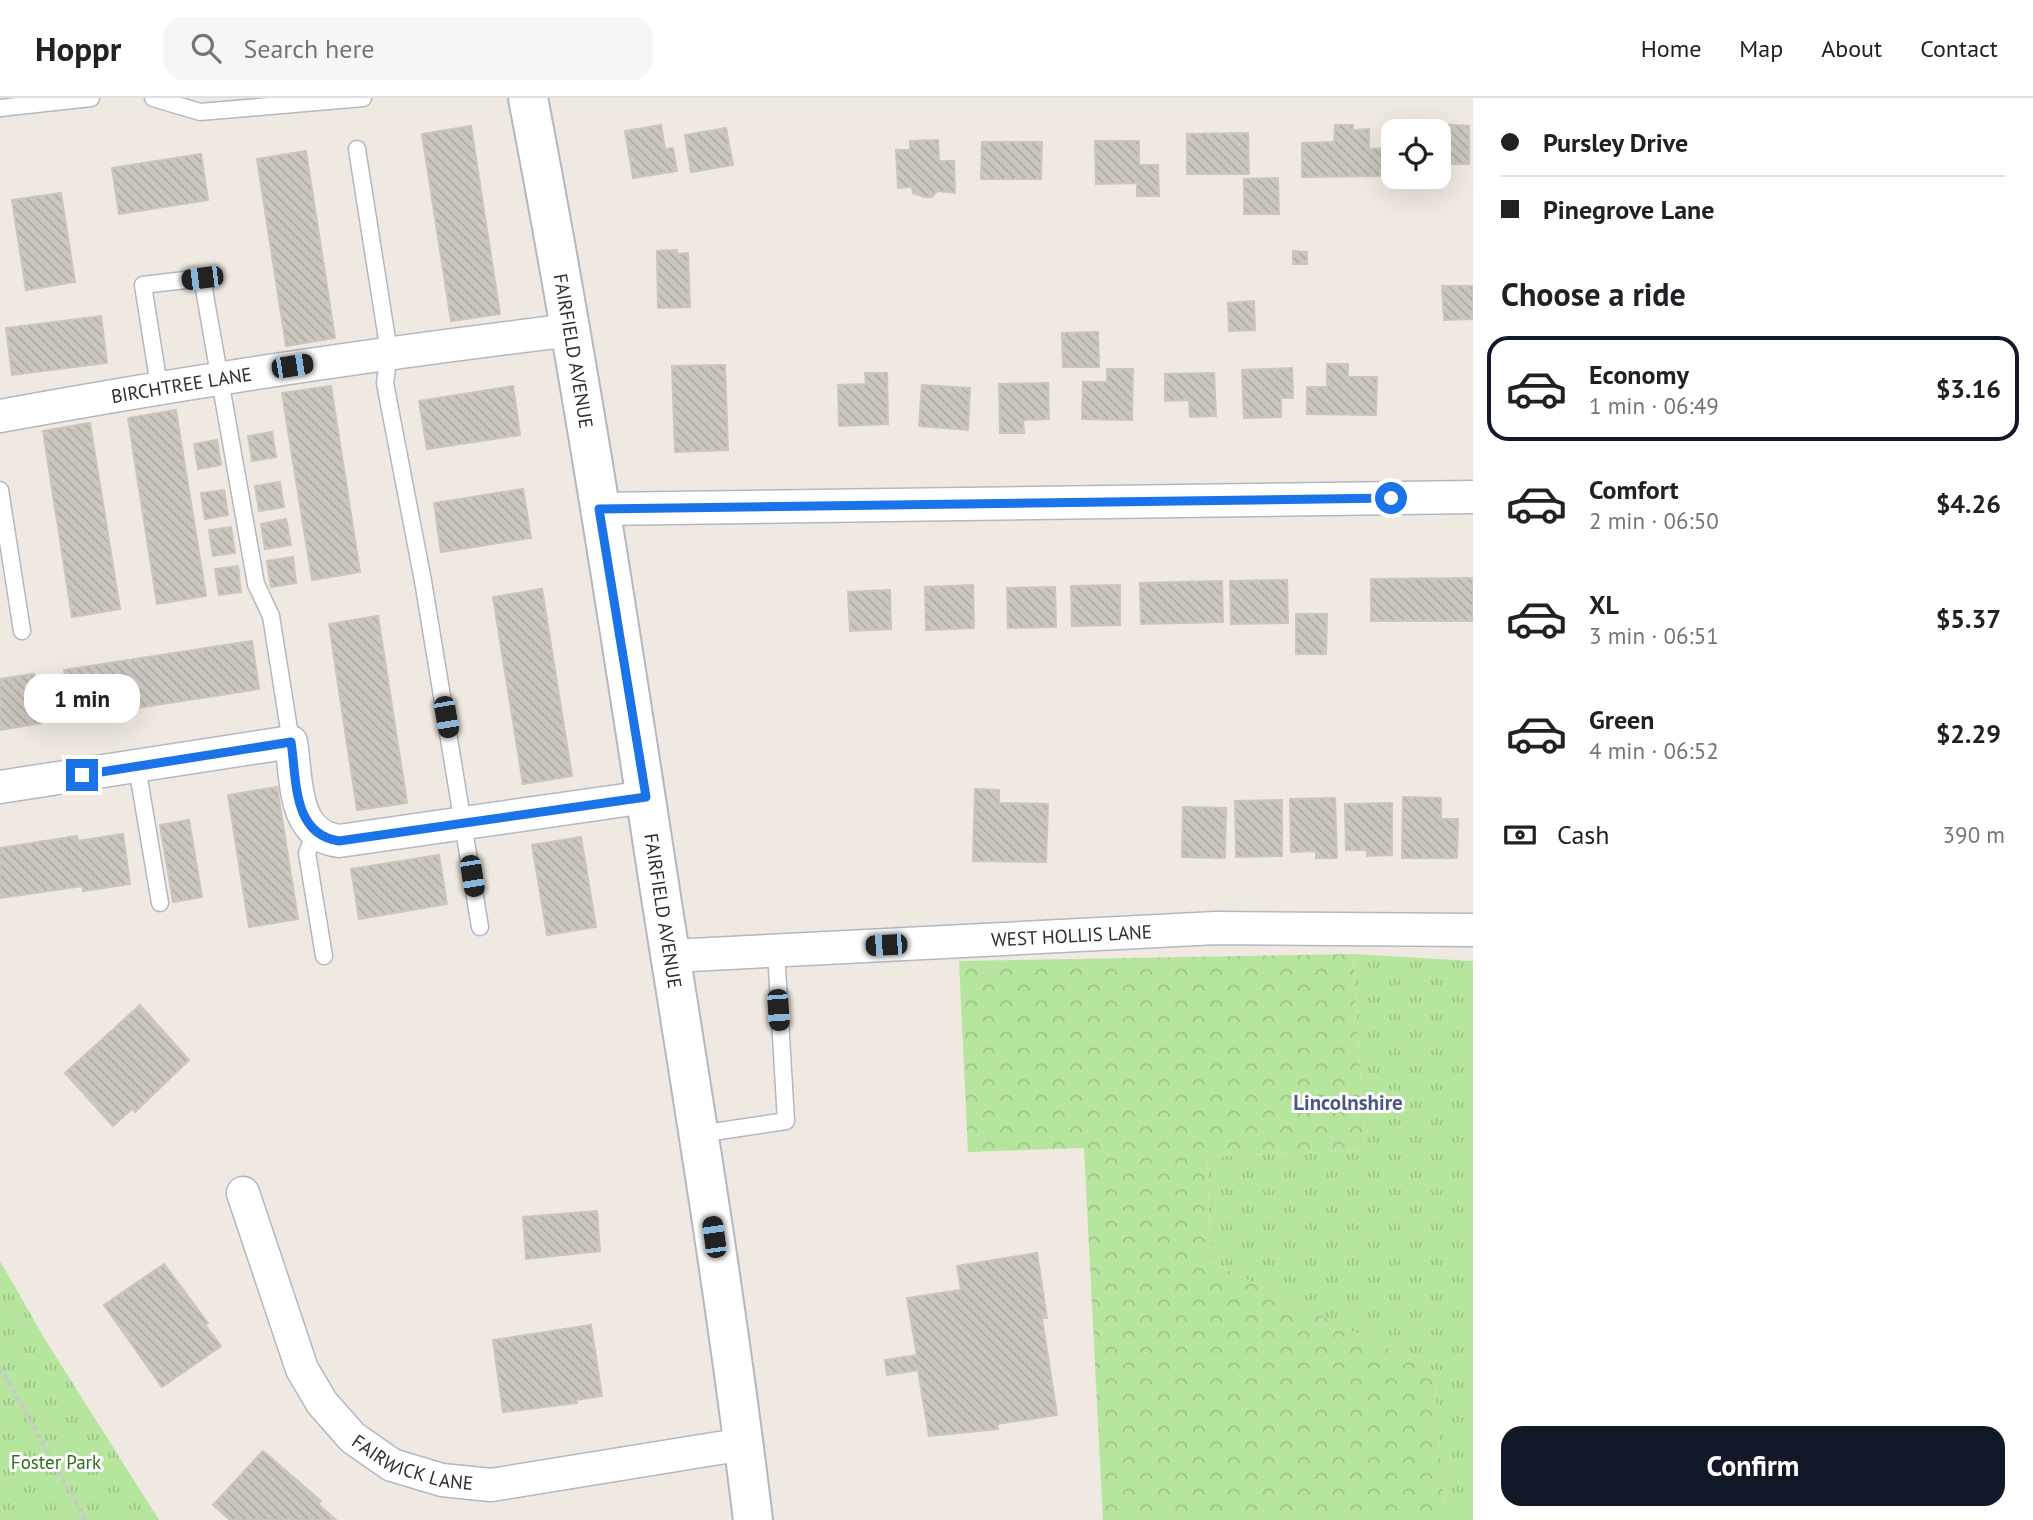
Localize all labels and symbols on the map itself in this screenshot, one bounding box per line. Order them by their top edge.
car [180,265,225,291]
street label: FAIRFIELD AVENUE [549,272,599,430]
car [270,352,315,380]
street label: BIRCHTREE LANE [109,362,253,408]
route start [1375,482,1407,514]
callout: 1 min [24,674,140,722]
car [433,694,460,740]
route end [66,759,98,791]
street label: FAIRFIELD AVENUE [639,832,687,990]
car [459,854,486,898]
street label: WEST HOLLIS LANE [990,919,1153,952]
car [865,933,908,957]
car [767,988,790,1032]
district label: Lincolnshire [1293,1089,1403,1116]
car [701,1215,728,1259]
street label: FAIRWICK LANE [347,1429,474,1495]
park label: Foster Park [11,1450,101,1474]

